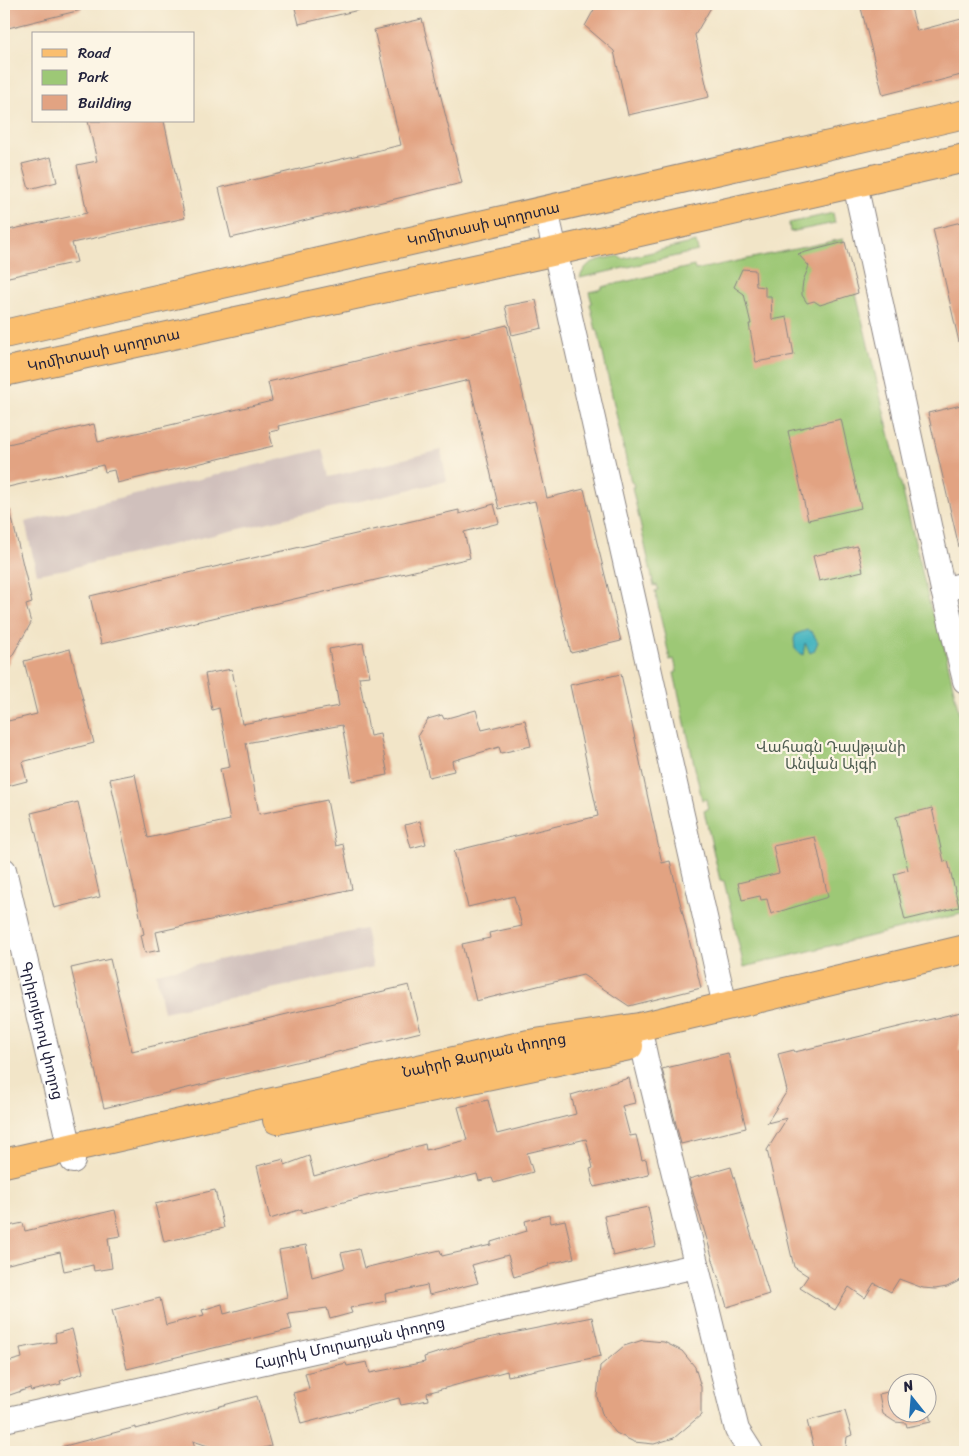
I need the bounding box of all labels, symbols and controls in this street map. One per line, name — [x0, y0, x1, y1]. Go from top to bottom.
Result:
legend — [32, 32, 195, 122]
text: Road — [78, 40, 111, 66]
text: Park — [78, 64, 109, 90]
text: Building — [78, 90, 132, 116]
street label: Կոմիտասի պողոտա — [405, 194, 562, 254]
street label: Կոմիտասի պողոտա — [25, 321, 182, 380]
park label: Վահագն Դավթյանի Անվան Այգի — [756, 734, 906, 777]
street label: Գրիբոյեդով փողոց — [13, 959, 71, 1102]
street label: Նաիրի Զարյան փողոց — [399, 1025, 568, 1085]
street label: Հայրիկ Մուրադյան փողոց — [252, 1309, 447, 1377]
text: N — [899, 1373, 917, 1400]
north arrow — [886, 1374, 936, 1424]

